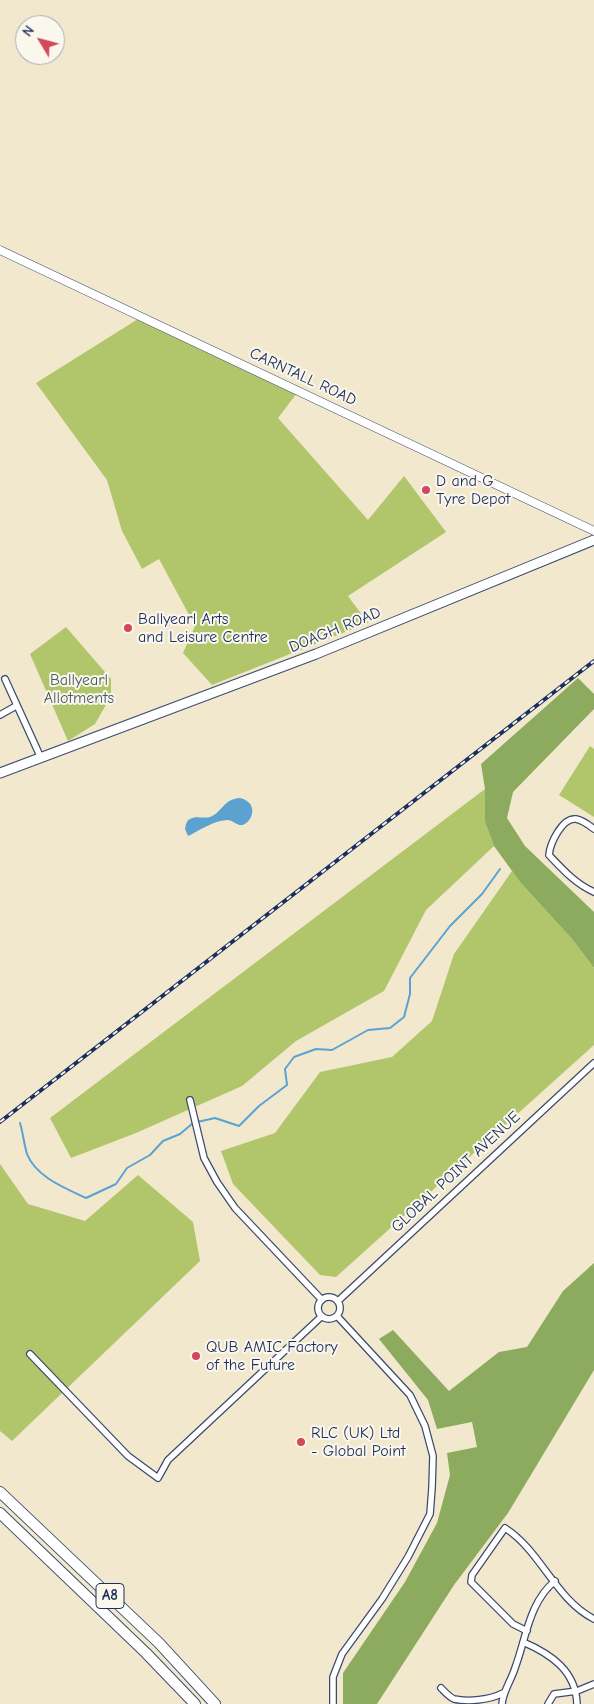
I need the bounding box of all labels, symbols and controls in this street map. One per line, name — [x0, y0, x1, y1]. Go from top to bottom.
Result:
north arrow — [15, 15, 65, 65]
text: N — [19, 23, 38, 40]
street label: CARNTALL ROAD — [246, 344, 360, 410]
place label: D and G Tyre Depot — [436, 471, 510, 509]
marker: D and G Tyre Depot — [420, 484, 432, 496]
street label: DOAGH ROAD — [286, 603, 384, 657]
place label: Ballyearl Arts and Leisure Centre — [138, 609, 268, 647]
marker: Ballyearl Arts and Leisure Centre — [122, 622, 134, 634]
park label: Ballyearl Allotments — [44, 670, 114, 708]
street label: GLOBAL POINT AVENUE — [388, 1107, 524, 1237]
place label: QUB AMIC Factory of the Future — [206, 1337, 338, 1375]
marker: QUB AMIC Factory of the Future — [190, 1350, 202, 1362]
place label: RLC (UK) Ltd - Global Point — [311, 1423, 406, 1461]
marker: RLC (UK) Ltd - Global Point — [295, 1436, 307, 1448]
road number: A8 — [96, 1584, 124, 1608]

